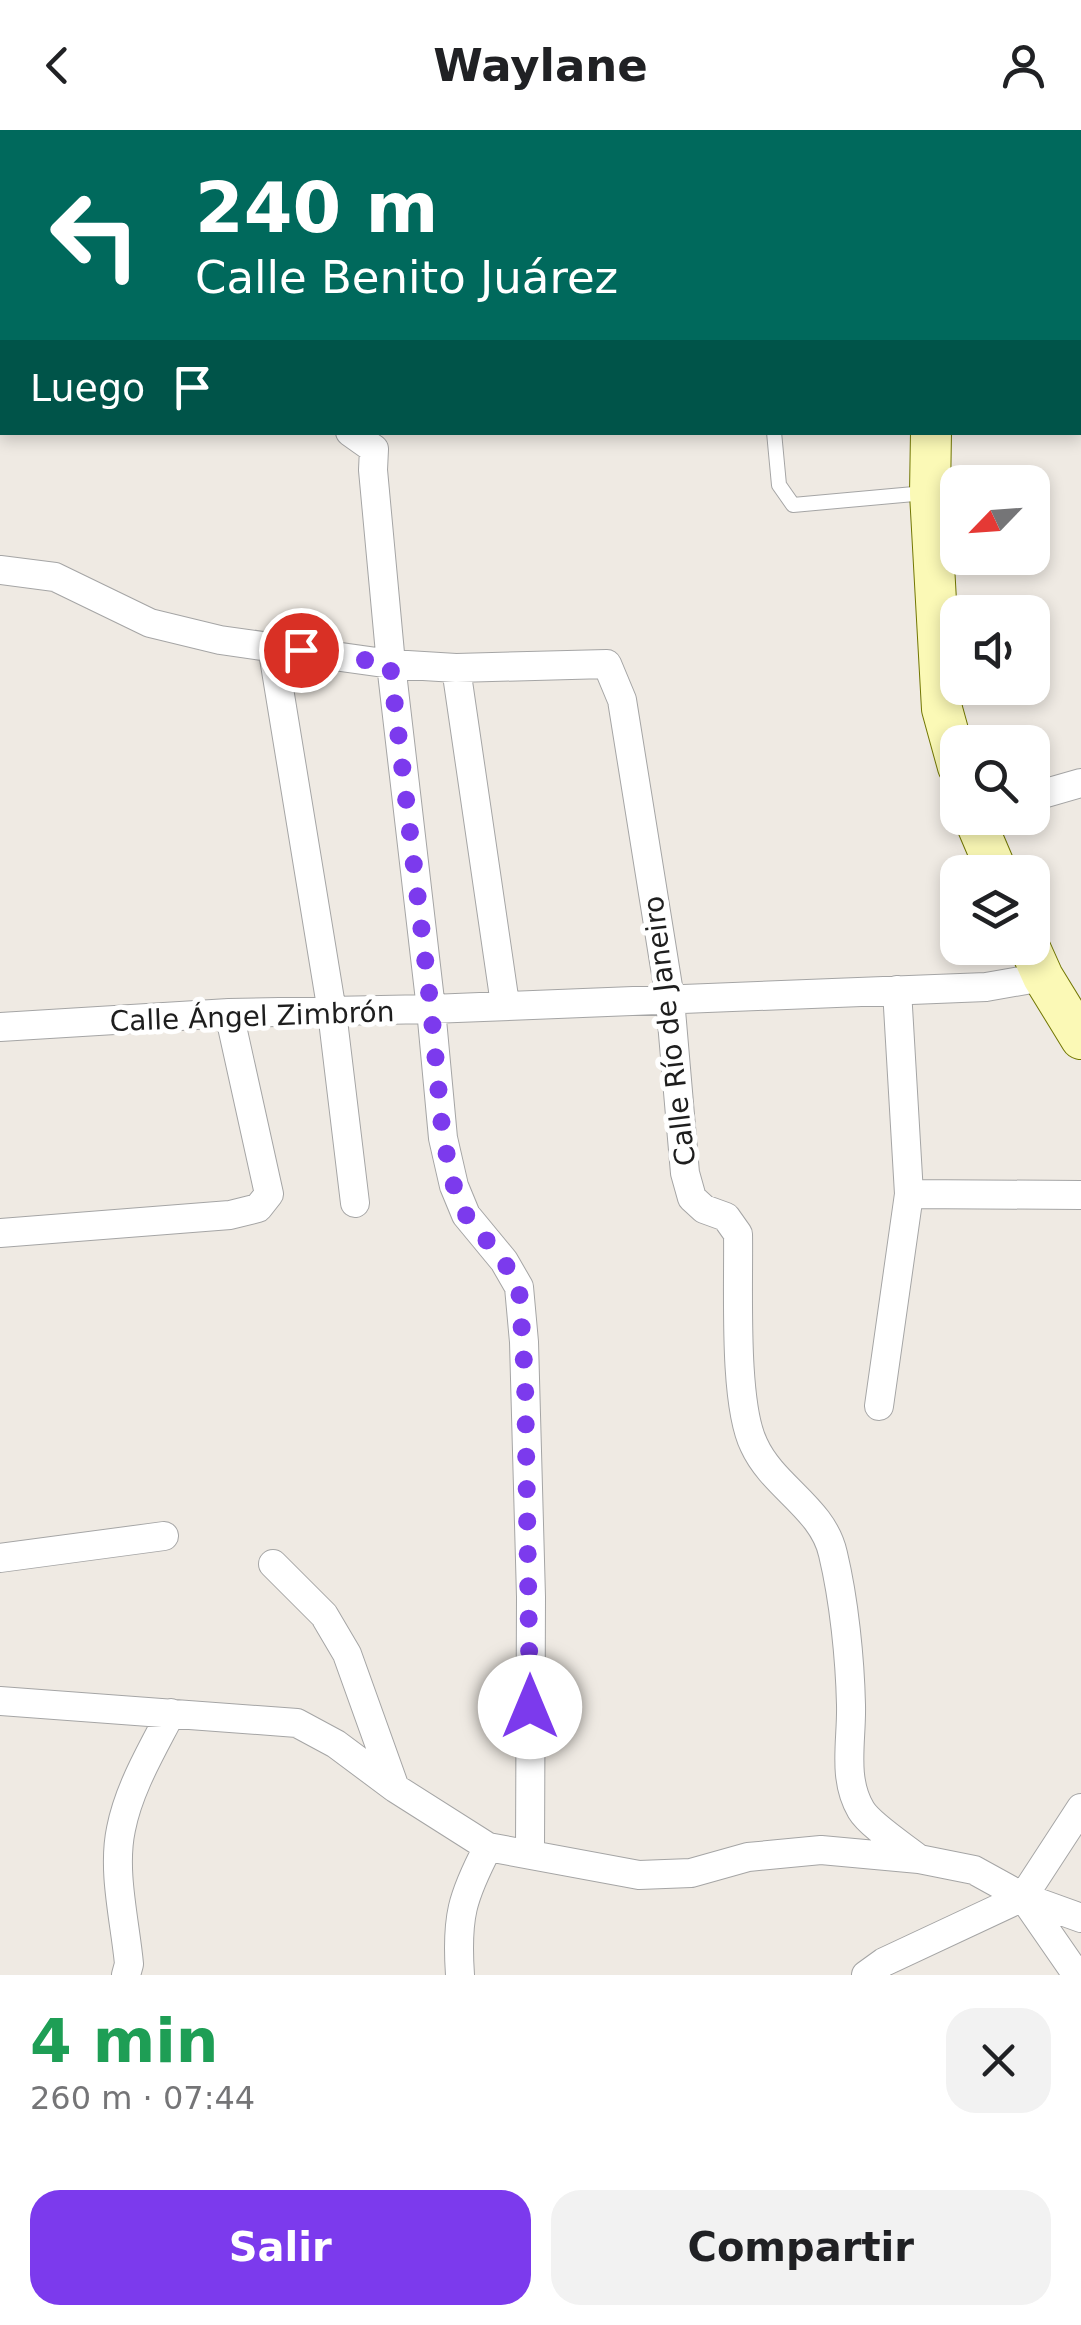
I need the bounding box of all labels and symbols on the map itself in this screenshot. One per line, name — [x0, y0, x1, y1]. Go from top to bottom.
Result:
north arrow — [940, 465, 1050, 575]
pin — [259, 608, 344, 693]
street label: Calle Río de Janeiro — [637, 894, 702, 1168]
street label: Calle Ángel Zimbrón — [109, 994, 395, 1038]
position arrow — [478, 1655, 582, 1759]

